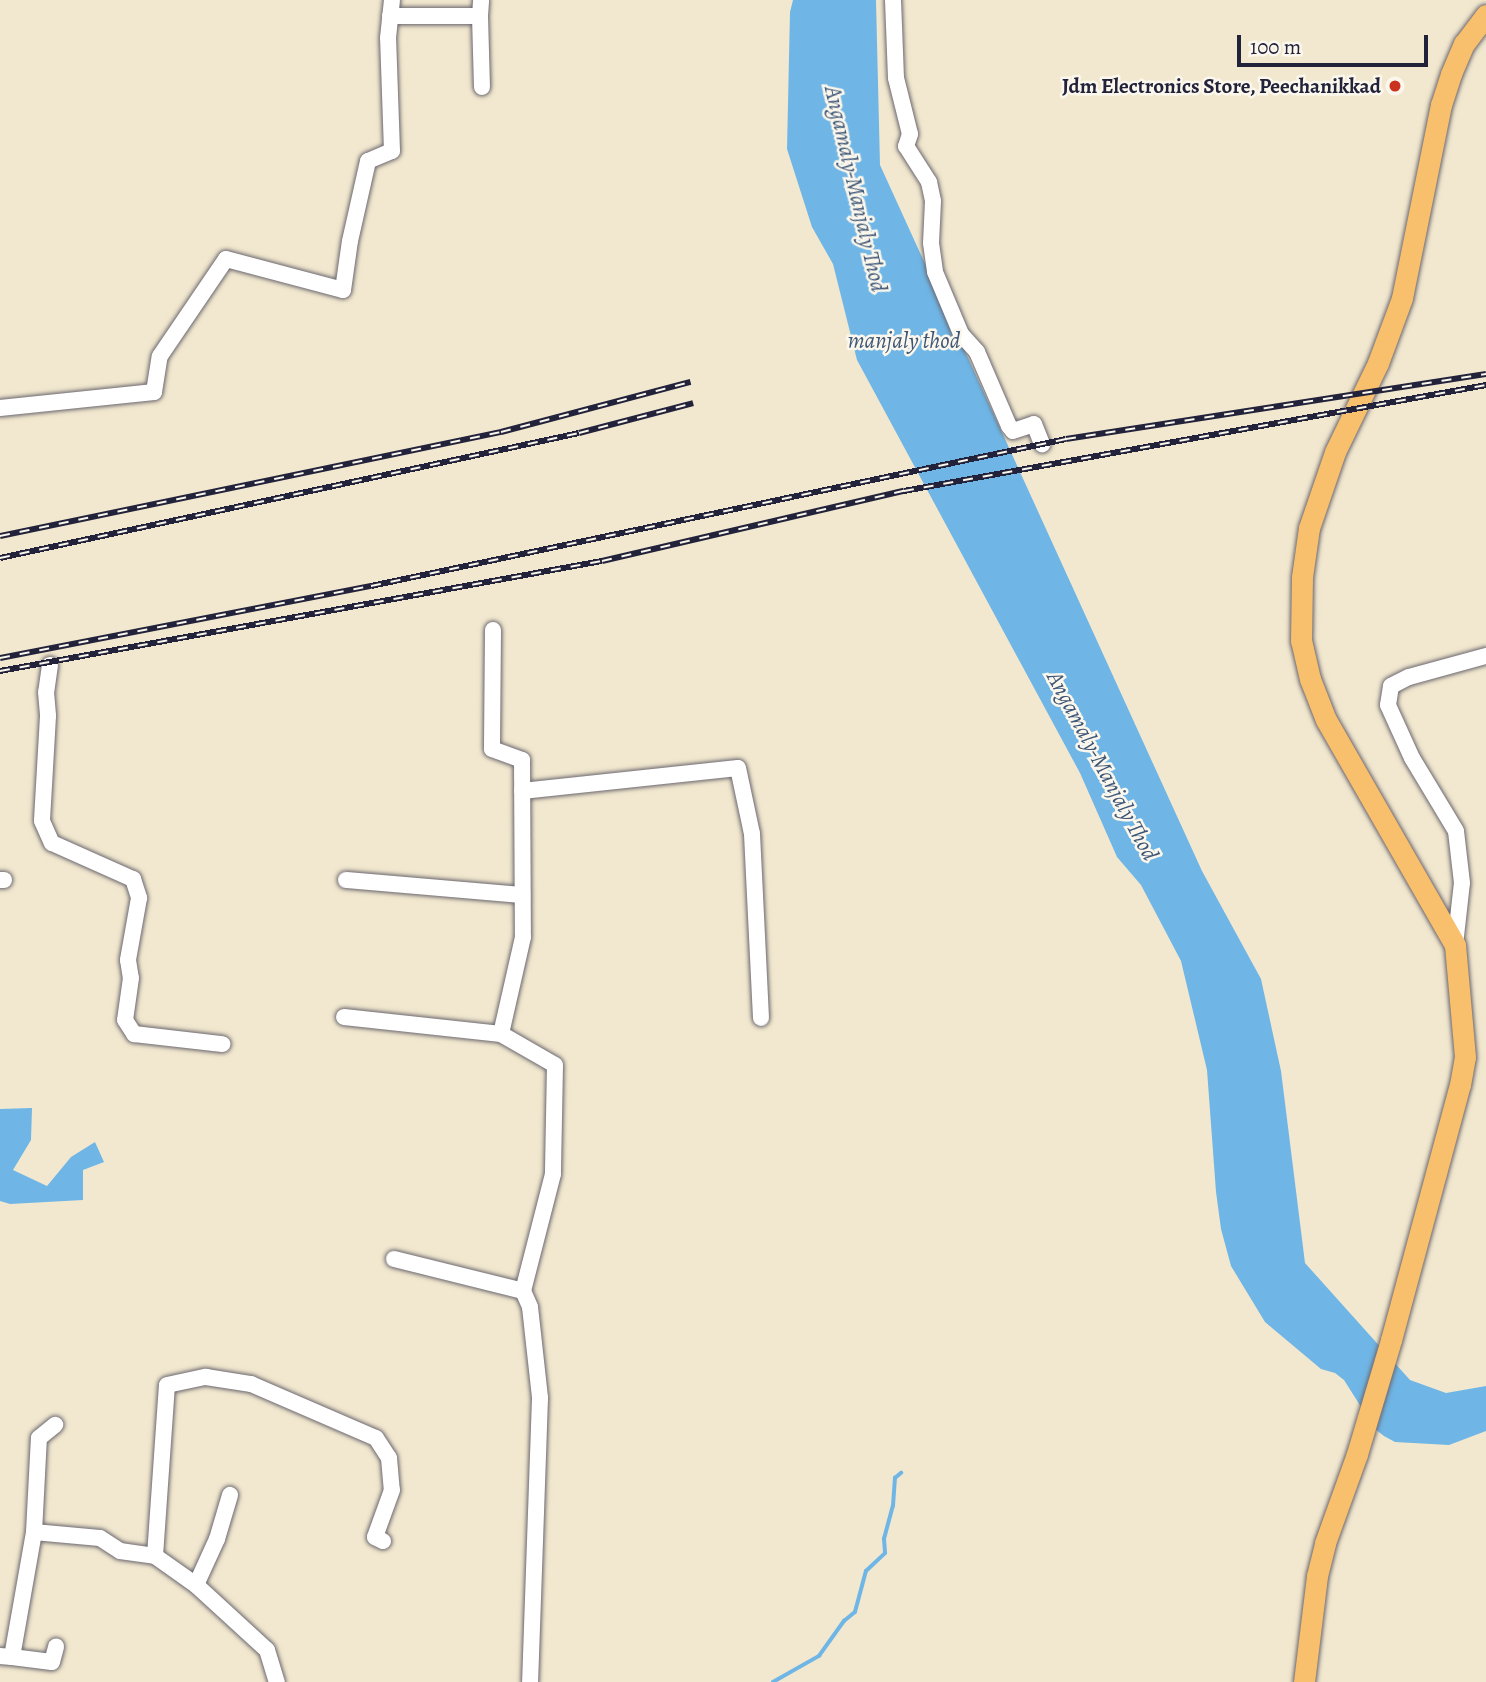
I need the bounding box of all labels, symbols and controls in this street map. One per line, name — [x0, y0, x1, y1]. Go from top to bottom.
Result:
scale bar — [1241, 21, 1432, 65]
text: 100 m — [1250, 33, 1301, 61]
place label: Jdm Electronics Store, Peechanikkad — [1062, 73, 1381, 99]
marker: Jdm Electronics Store, Peechanikkad — [1387, 78, 1403, 94]
water label: Angamaly-Manjaly Thod — [818, 83, 892, 295]
water label: manjaly thod — [848, 327, 960, 355]
water label: Angamaly-Manjaly Thod — [1040, 667, 1164, 865]

